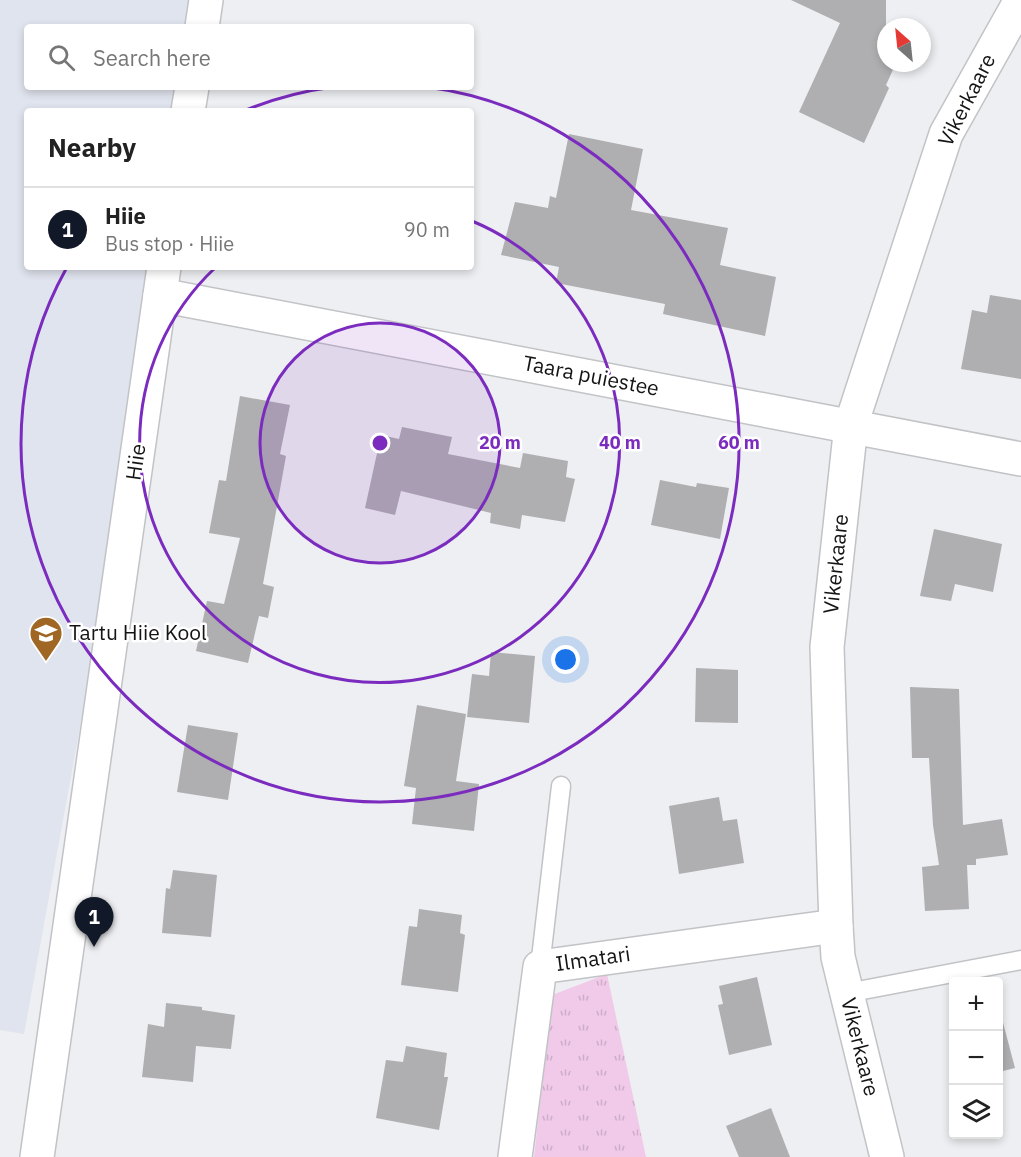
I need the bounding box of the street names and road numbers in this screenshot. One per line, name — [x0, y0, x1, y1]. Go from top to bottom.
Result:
street label: Vikerkaare — [931, 48, 1001, 151]
street label: Taara puiestee — [521, 348, 662, 402]
street label: Hiie — [119, 442, 151, 482]
street label: Vikerkaare — [816, 512, 854, 615]
street label: Ilmatari — [554, 939, 632, 977]
street label: Vikerkaare — [835, 995, 887, 1099]

